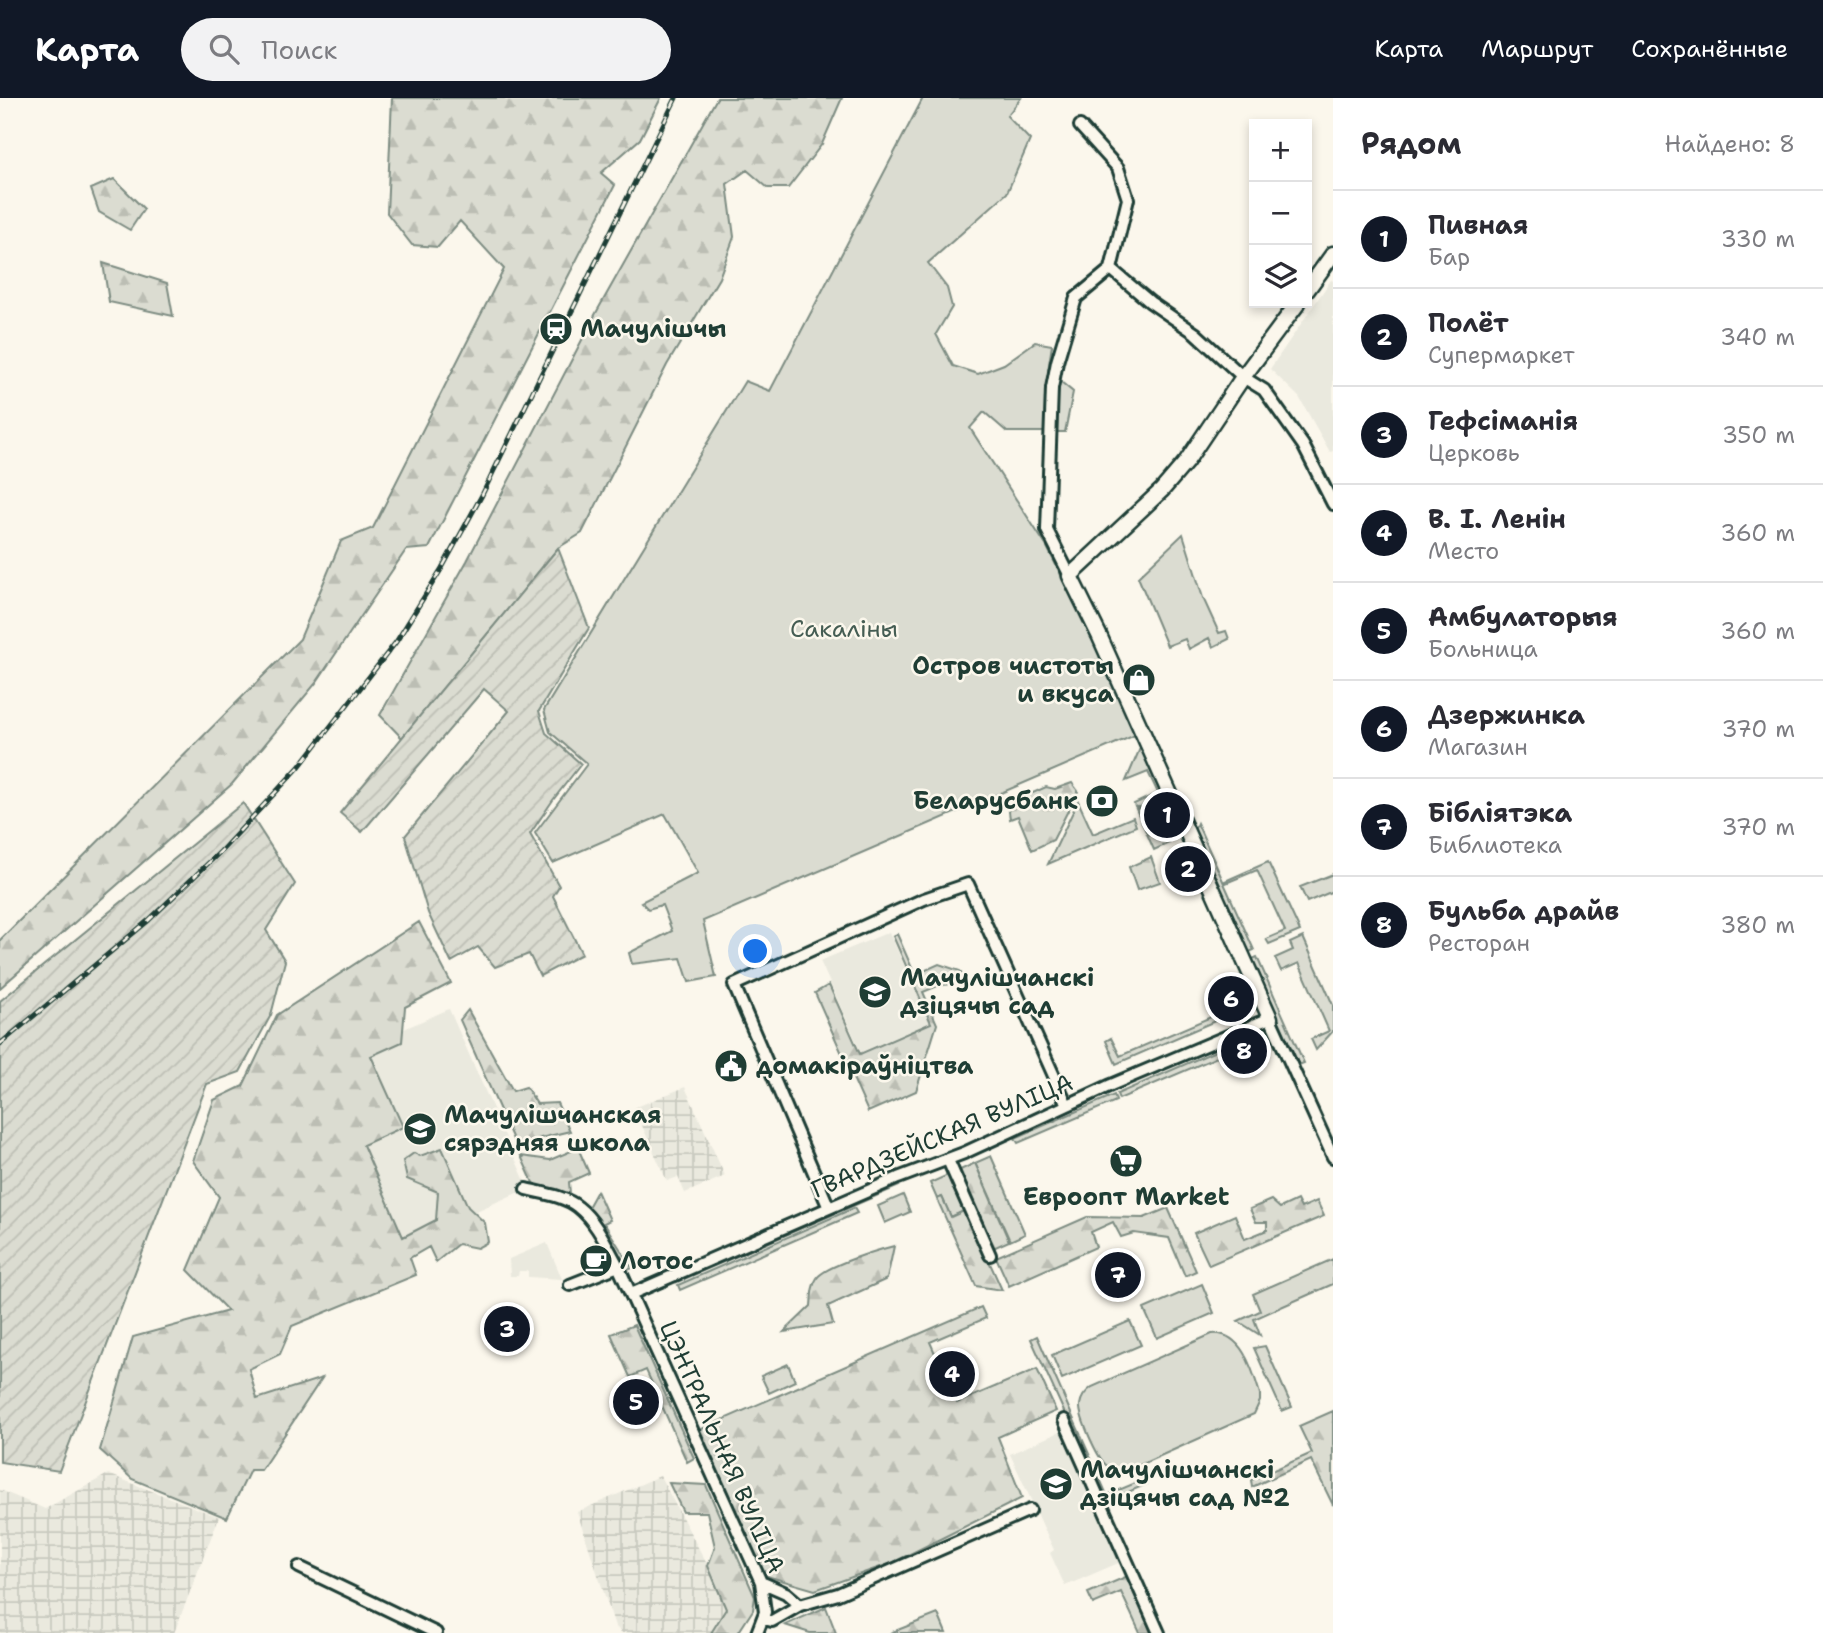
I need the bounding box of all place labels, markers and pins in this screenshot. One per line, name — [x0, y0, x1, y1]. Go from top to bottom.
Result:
station icon: Мачулішчы — [537, 310, 575, 348]
place label: Мачулішчы — [580, 313, 726, 345]
place label: Остров чистоты и вкуса — [912, 650, 1115, 710]
shop icon: Остров чистоты и вкуса — [1120, 661, 1158, 699]
bank icon: Беларусбанк — [1083, 782, 1121, 820]
place label: Беларусбанк — [913, 785, 1078, 817]
pin: 1 — [1144, 789, 1190, 841]
pin: 2 — [1165, 843, 1211, 895]
place label: Мачулішчанскі дзіцячы сад — [900, 962, 1094, 1022]
school or university icon: Мачулішчанскі дзіцячы сад — [856, 973, 894, 1011]
pin: 6 — [1208, 973, 1254, 1025]
pin: 8 — [1221, 1025, 1267, 1077]
public building icon: домакіраўніцтва — [712, 1047, 750, 1085]
place label: домакіраўніцтва — [756, 1050, 974, 1082]
place label: Мачулішчанская сярэдняя школа — [444, 1099, 661, 1159]
school or university icon: Мачулішчанская сярэдняя школа — [401, 1110, 439, 1148]
supermarket icon: Евроопт Market — [1107, 1142, 1145, 1180]
place label: Евроопт Market — [1023, 1181, 1230, 1213]
cafe icon: Лотос — [577, 1242, 615, 1280]
place label: Лотос — [620, 1245, 694, 1277]
pin: 7 — [1095, 1249, 1141, 1301]
pin: 3 — [484, 1303, 530, 1355]
pin: 4 — [929, 1348, 975, 1400]
pin: 5 — [613, 1376, 659, 1428]
place label: Мачулішчанскі дзіцячы сад №2 — [1080, 1454, 1290, 1514]
school or university icon: Мачулішчанскі дзіцячы сад №2 — [1037, 1465, 1075, 1503]

